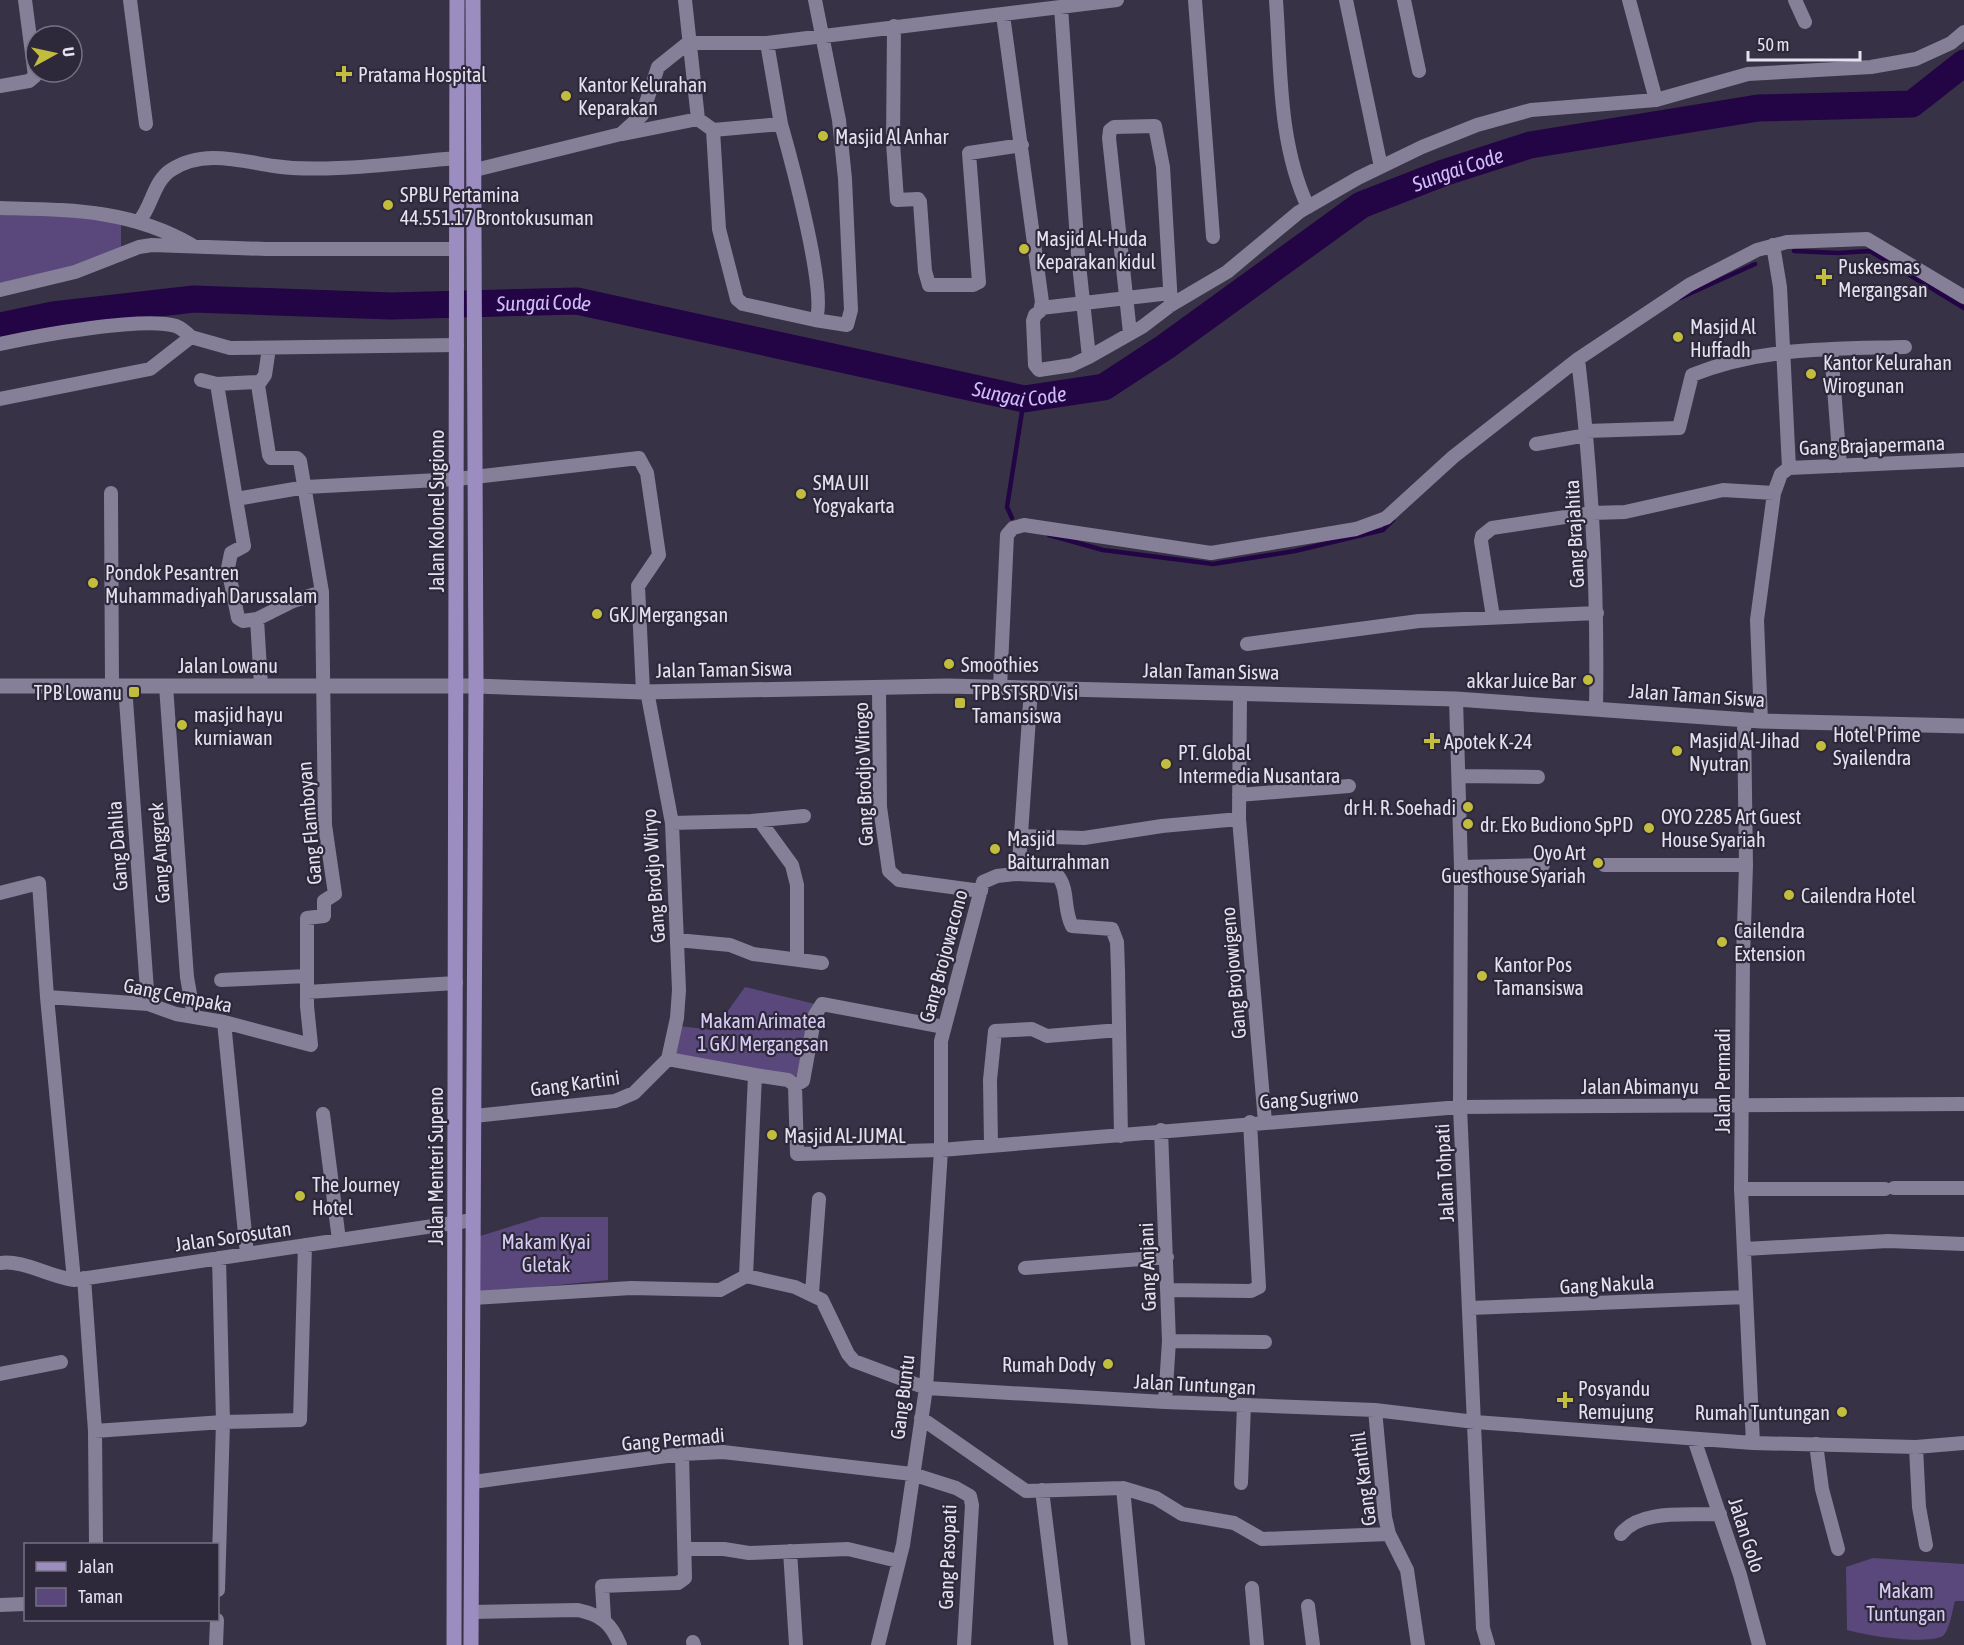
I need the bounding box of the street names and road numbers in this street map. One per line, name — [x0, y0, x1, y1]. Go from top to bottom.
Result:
street label: Jalan Kolonel Sugiono — [425, 430, 448, 592]
street label: Gang Brajapermana — [1799, 431, 1945, 459]
street label: Gang Brajahita — [1560, 479, 1588, 589]
street label: Jalan Lowanu — [178, 654, 278, 677]
street label: Jalan Taman Siswa — [655, 656, 793, 682]
street label: Jalan Taman Siswa — [1142, 658, 1280, 684]
street label: Jalan Taman Siswa — [1628, 679, 1766, 711]
street label: Gang Brodjo Wirogo — [849, 702, 877, 846]
street label: Gang Flamboyan — [292, 760, 326, 886]
street label: Gang Dahlia — [102, 800, 132, 892]
street label: Gang Anggrek — [144, 802, 174, 904]
street label: Gang Brodjo Wiryo — [637, 808, 669, 944]
street label: Gang Brojowacono — [914, 887, 972, 1025]
street label: Gang Brojowigeno — [1216, 906, 1250, 1040]
street label: Gang Cempaka — [122, 973, 234, 1017]
street label: Jalan Permadi — [1711, 1028, 1734, 1134]
street label: Gang Kartini — [529, 1065, 621, 1101]
street label: Jalan Abimanyu — [1581, 1075, 1699, 1098]
street label: Gang Sugriwo — [1259, 1083, 1359, 1113]
street label: Jalan Menteri Supeno — [424, 1087, 447, 1245]
street label: Jalan Tohpati — [1430, 1123, 1458, 1223]
street label: Jalan Sorosutan — [173, 1216, 293, 1256]
street label: Gang Anjani — [1134, 1222, 1160, 1312]
street label: Gang Nakula — [1559, 1270, 1655, 1298]
street label: Gang Buntu — [885, 1353, 919, 1441]
street label: Jalan Tuntungan — [1133, 1369, 1257, 1399]
street label: Gang Permadi — [621, 1423, 725, 1455]
street label: Gang Kanthil — [1346, 1430, 1380, 1527]
street label: Jalan Golo — [1724, 1495, 1770, 1575]
street label: Gang Pasopati — [934, 1504, 960, 1610]

